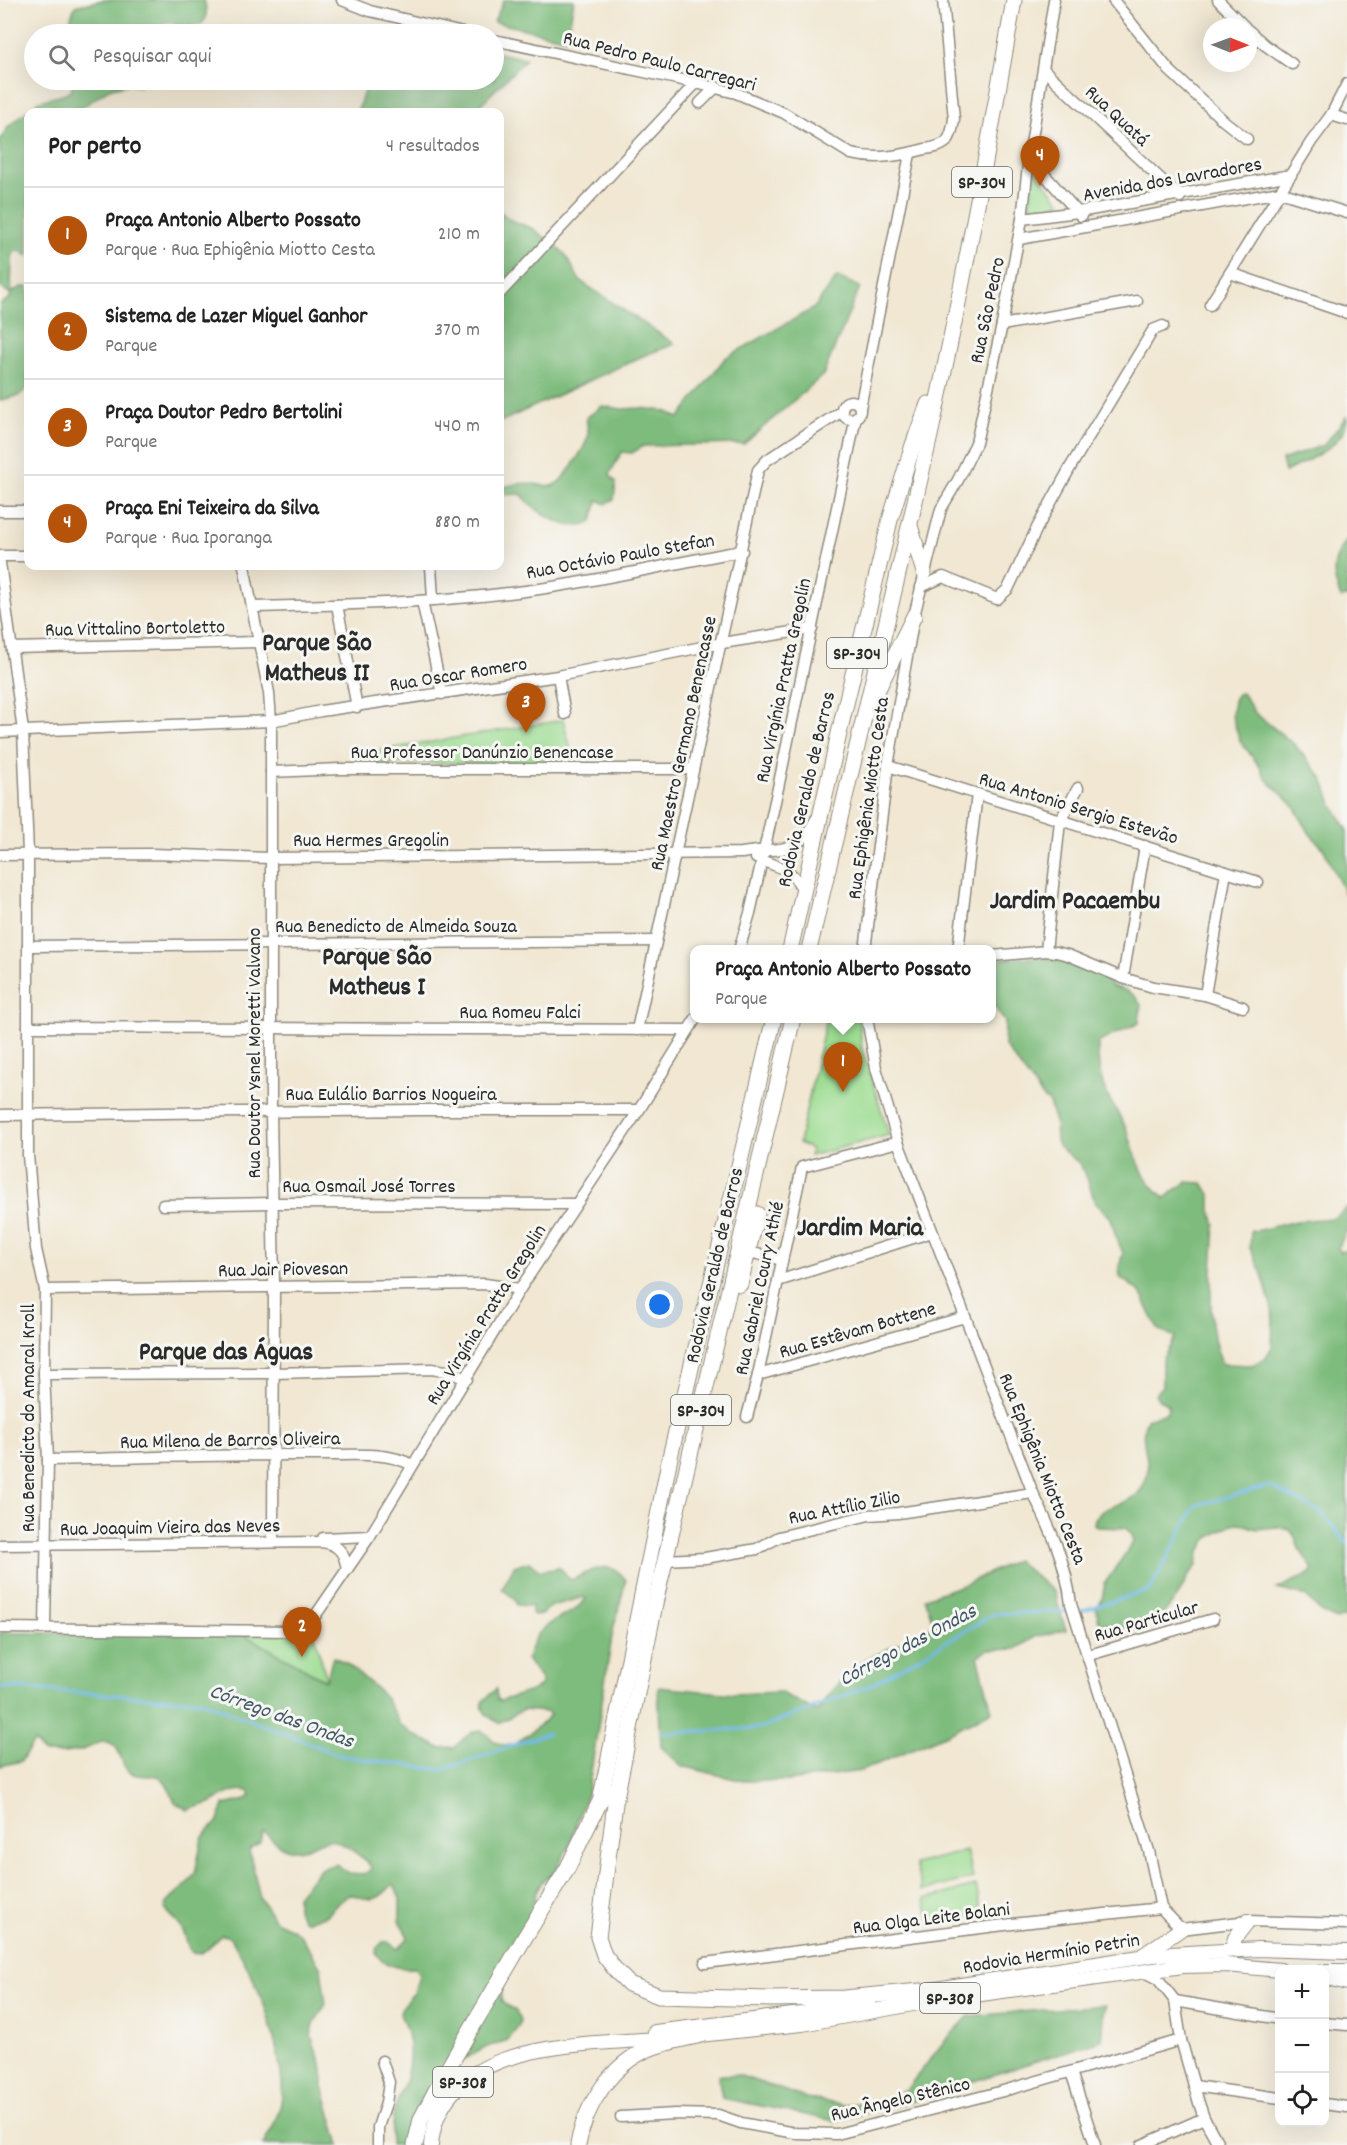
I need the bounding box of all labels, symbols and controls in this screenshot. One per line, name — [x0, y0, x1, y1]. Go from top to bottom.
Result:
north arrow — [1203, 18, 1257, 72]
search box — [24, 24, 504, 90]
street label: Rua Pedro Paulo Carregari — [560, 25, 759, 101]
icon: search — [45, 41, 78, 74]
text: Pesquisar aqui — [93, 42, 212, 73]
street label: Rua Quatá — [1077, 80, 1155, 155]
text: Por perto — [48, 129, 141, 166]
text: 4 resultados — [386, 133, 480, 161]
pin: 4 — [1020, 136, 1060, 186]
street label: Avenida dos Lavradores — [1081, 151, 1264, 210]
road number: SP-304 — [952, 167, 1012, 197]
text: Praça Antonio Alberto Possato — [105, 206, 361, 237]
text: 1 — [65, 221, 70, 249]
text: 210 m — [438, 221, 480, 249]
text: Parque · Rua Ephigênia Miotto Cesta — [105, 237, 375, 265]
street label: Rua São Pedro — [964, 255, 1014, 366]
text: Sistema de Lazer Miguel Ganhor — [105, 302, 367, 333]
text: 2 — [63, 317, 72, 345]
text: 370 m — [434, 317, 480, 345]
text: Parque — [105, 333, 157, 361]
text: Praça Doutor Pedro Bertolini — [105, 398, 342, 429]
text: 3 — [63, 413, 72, 441]
text: 440 m — [434, 413, 480, 441]
text: Parque — [105, 429, 157, 457]
text: Praça Eni Teixeira da Silva — [105, 494, 319, 525]
text: 4 — [63, 509, 72, 537]
text: 880 m — [435, 509, 480, 537]
text: Parque · Rua Iporanga — [105, 525, 272, 553]
street label: Rua Octávio Paulo Stefan — [524, 528, 717, 588]
street label: Rua Virgínia Pratta Gregolin — [750, 576, 820, 786]
street label: Rua Vittalino Bortoletto — [45, 614, 225, 646]
street label: Rua Maestro Germano Benencasse — [644, 614, 726, 874]
district label: Parque São Matheus II — [262, 626, 372, 693]
road number: SP-304 — [827, 638, 887, 668]
street label: Rua Oscar Romero — [388, 651, 529, 701]
pin: 3 — [506, 684, 546, 733]
street label: Rodovia Geraldo de Barros — [772, 689, 844, 890]
street label: Rua Ephigênia Miotto Cesta — [842, 695, 898, 901]
street label: Rua Professor Danúnzio Benencase — [350, 740, 614, 768]
street label: Rua Antonio Sergio Estevão — [975, 766, 1181, 854]
street label: Rua Hermes Gregolin — [293, 828, 449, 856]
district label: Jardim Pacaembu — [990, 884, 1160, 921]
street label: Rua Benedicto de Almeida Souza — [275, 914, 518, 942]
street label: Rua Doutor Ysnel Moretti Valvano — [242, 927, 270, 1179]
district label: Parque São Matheus I — [322, 940, 432, 1007]
popup — [690, 945, 996, 1023]
text: Praça Antonio Alberto Possato — [715, 955, 971, 986]
text: Parque — [715, 986, 767, 1014]
street label: Rua Romeu Falci — [459, 1000, 581, 1028]
pin: 1 — [824, 1042, 862, 1092]
street label: Rua Eulálio Barrios Nogueira — [285, 1082, 497, 1110]
street label: Rodovia Geraldo de Barros — [680, 1165, 752, 1366]
street label: Rua Osmail José Torres — [282, 1174, 456, 1202]
street label: Rua Gabriel Coury Athié — [729, 1199, 793, 1378]
district label: Jardim Maria — [797, 1211, 924, 1248]
street label: Rua Virgínia Pratta Gregolin — [420, 1220, 555, 1411]
street label: Rua Jair Piovesan — [218, 1256, 349, 1286]
your location — [645, 1290, 674, 1319]
street label: Rua Estêvam Bottene — [776, 1296, 940, 1368]
street label: Rua Benedicto do Amaral Kroll — [16, 1303, 44, 1532]
district label: Parque das Águas — [139, 1335, 313, 1372]
street label: Rua Ephigênia Miotto Cesta — [990, 1369, 1093, 1570]
road number: SP-304 — [671, 1395, 731, 1425]
street label: Rua Milena de Barros Oliveira — [120, 1426, 341, 1458]
street label: Rua Attílio Zilio — [786, 1484, 903, 1534]
street label: Rua Joaquim Vieira das Neves — [60, 1513, 281, 1545]
street label: Rua Particular — [1091, 1594, 1203, 1651]
water label: Córrego das Ondas — [834, 1597, 983, 1695]
pin: 2 — [282, 1608, 322, 1657]
water label: Córrego das Ondas — [205, 1678, 358, 1758]
street label: Rua Olga Leite Bolani — [851, 1896, 1012, 1944]
street label: Rodovia Hermínio Petrin — [961, 1927, 1142, 1983]
map controls — [1275, 1965, 1329, 2127]
button: + — [1275, 1965, 1329, 2019]
road number: SP-308 — [920, 1983, 980, 2013]
button: − — [1275, 2019, 1329, 2073]
road number: SP-308 — [433, 2067, 493, 2097]
street label: Rua Ângelo Stênico — [828, 2071, 973, 2131]
button: locate — [1275, 2073, 1329, 2127]

